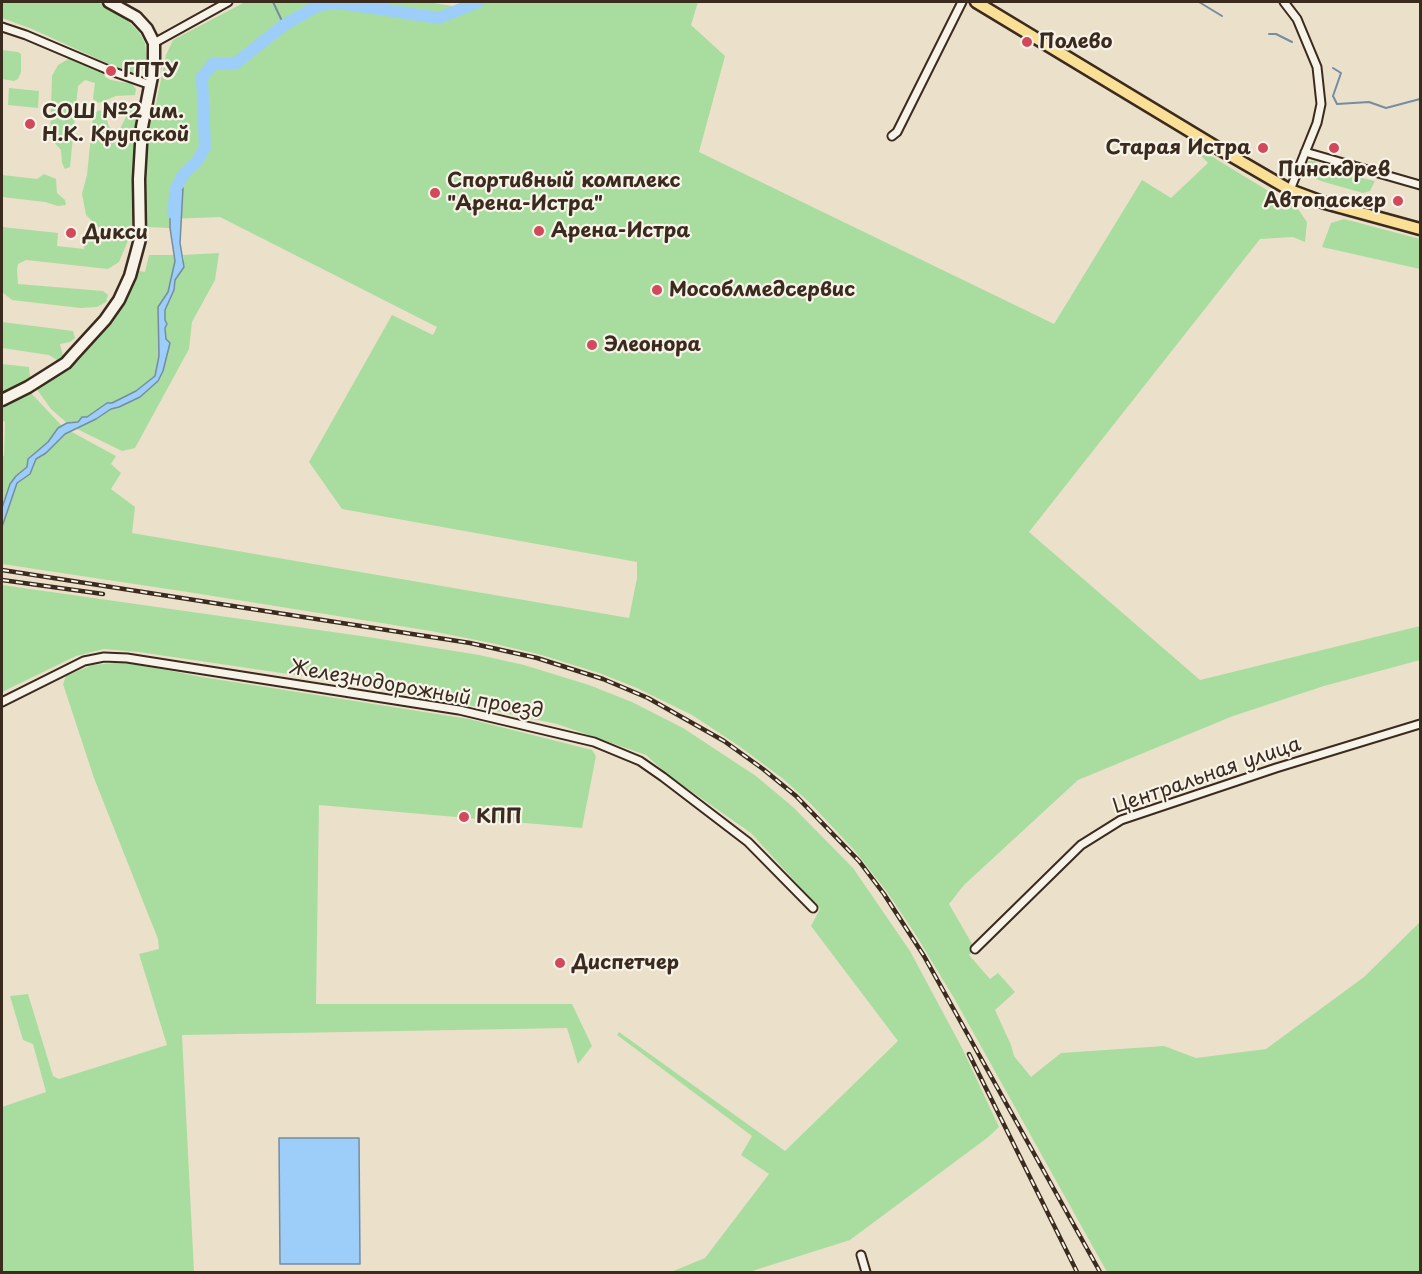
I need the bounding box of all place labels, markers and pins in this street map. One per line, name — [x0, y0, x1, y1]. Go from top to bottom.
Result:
place label: Полево — [1039, 30, 1112, 54]
marker: Полево — [1020, 35, 1034, 49]
place label: ГПТУ — [123, 59, 178, 83]
marker: ГПТУ — [104, 64, 118, 78]
place label: СОШ №2 им. Н.К. Крупской — [42, 100, 189, 147]
marker: СОШ №2 им. Н.К. Крупской — [23, 117, 37, 131]
place label: Старая Истра — [1105, 136, 1251, 160]
marker: Старая Истра — [1256, 141, 1270, 155]
marker: Пинскдрев — [1327, 141, 1341, 155]
place label: Пинскдрев — [1278, 158, 1390, 182]
place label: Спортивный комплекс "Арена-Истра" — [447, 169, 680, 216]
marker: Спортивный комплекс "Арена-Истра" — [428, 186, 442, 200]
place label: Автопаскер — [1264, 189, 1386, 213]
marker: Автопаскер — [1391, 194, 1405, 208]
place label: Арена-Истра — [551, 219, 690, 243]
place label: Дикси — [83, 221, 148, 245]
marker: Арена-Истра — [532, 224, 546, 238]
marker: Дикси — [64, 226, 78, 240]
place label: Мособлмедсервис — [669, 278, 855, 302]
marker: Мособлмедсервис — [650, 283, 664, 297]
place label: Элеонора — [604, 333, 701, 357]
marker: Элеонора — [585, 338, 599, 352]
place label: КПП — [476, 805, 522, 829]
marker: КПП — [457, 810, 471, 824]
place label: Диспетчер — [572, 951, 679, 975]
marker: Диспетчер — [553, 956, 567, 970]

